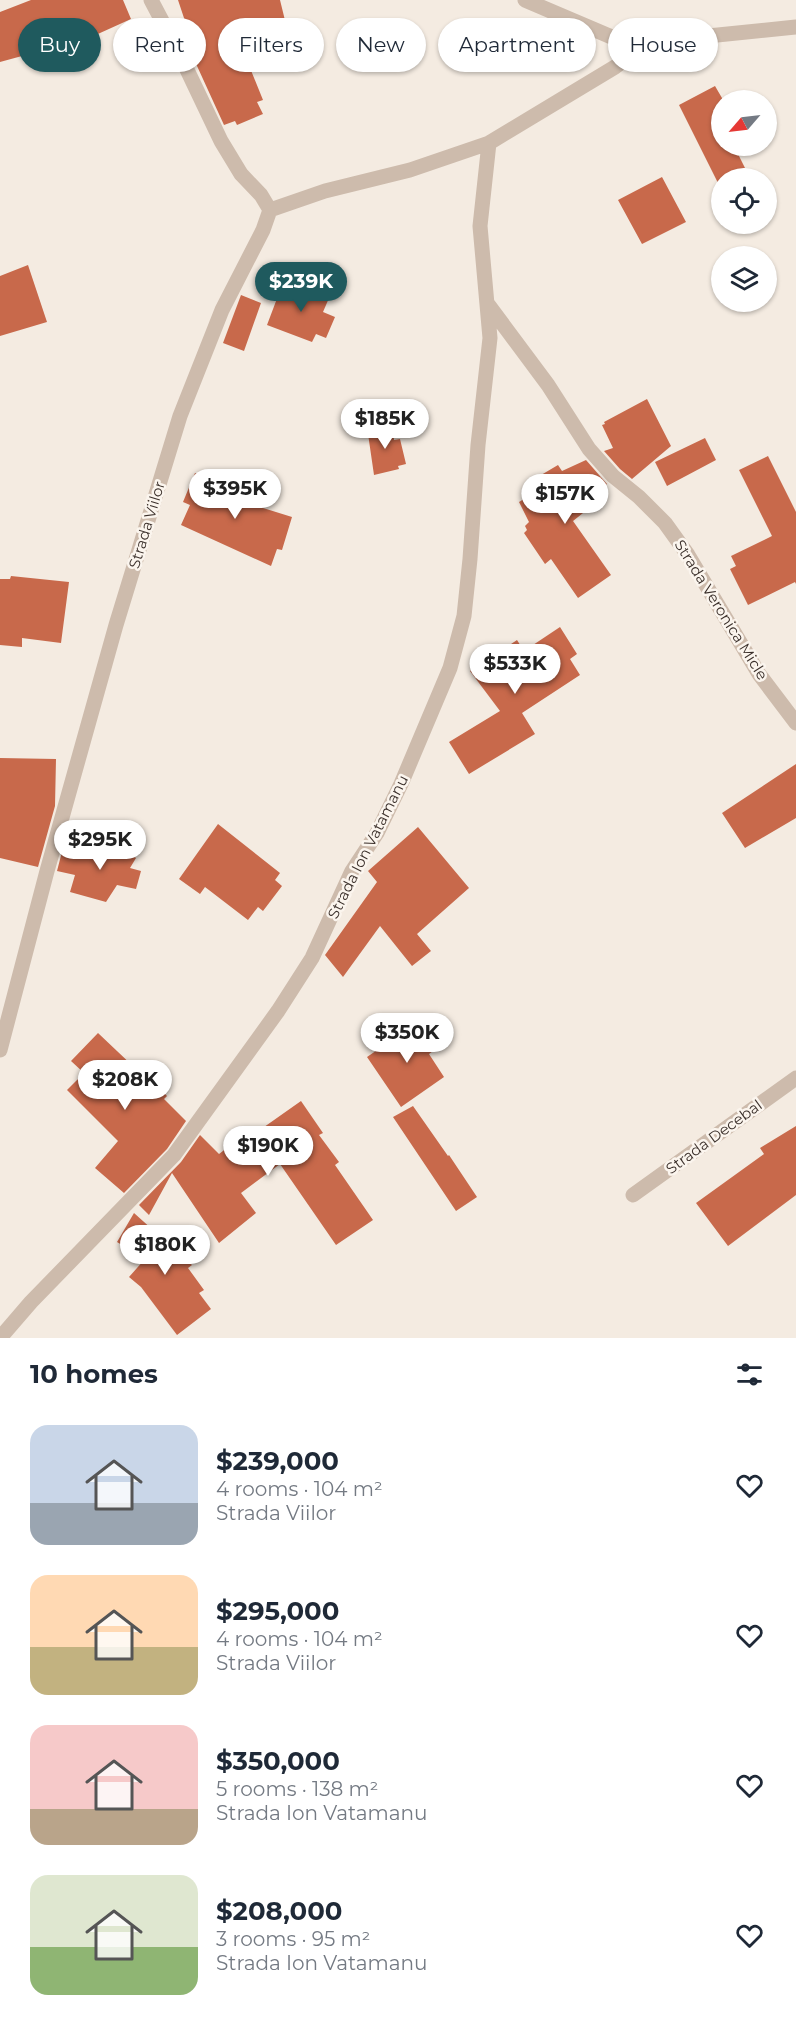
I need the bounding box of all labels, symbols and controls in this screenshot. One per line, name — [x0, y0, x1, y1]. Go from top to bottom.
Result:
chip: Buy — [18, 18, 101, 72]
chip: Rent — [113, 18, 206, 72]
chip: Filters — [218, 18, 324, 72]
chip: New — [336, 18, 426, 72]
chip: Apartment — [438, 18, 596, 72]
chip: House — [608, 18, 718, 72]
north arrow — [711, 90, 777, 156]
map controls — [711, 90, 777, 312]
button: locate — [711, 168, 777, 234]
button: layers — [711, 246, 777, 312]
pin: $239K — [259, 262, 343, 313]
text: $239K — [269, 269, 333, 293]
pin: $185K — [343, 399, 427, 450]
text: $185K — [355, 406, 415, 430]
pin: $395K — [193, 469, 277, 520]
pin: $157K — [523, 474, 607, 525]
text: $395K — [203, 476, 267, 500]
street label: Strada Viilor — [124, 479, 169, 571]
text: $157K — [535, 481, 595, 505]
street label: Strada Veronica Micle — [671, 536, 772, 683]
pin: $533K — [473, 644, 557, 695]
text: $533K — [484, 651, 546, 675]
street label: Strada Ion Vatamanu — [323, 772, 412, 922]
pin: $295K — [58, 820, 142, 871]
text: $295K — [68, 827, 132, 851]
pin: $350K — [365, 1013, 449, 1064]
text: $350K — [375, 1020, 439, 1044]
pin: $208K — [83, 1060, 167, 1111]
text: $208K — [92, 1067, 158, 1091]
street label: Strada Decebal — [662, 1095, 766, 1178]
pin: $190K — [226, 1126, 310, 1177]
text: $190K — [237, 1133, 299, 1157]
pin: $180K — [123, 1225, 207, 1276]
text: $180K — [134, 1232, 196, 1256]
text: 10 homes — [30, 1358, 158, 1390]
icon: filters — [733, 1358, 766, 1391]
text: $239,000 — [216, 1445, 339, 1477]
icon: home — [78, 1449, 150, 1521]
icon: heart — [733, 1469, 766, 1502]
text: 4 rooms · 104 m² — [216, 1477, 383, 1501]
text: Strada Viilor — [216, 1501, 336, 1525]
text: $295,000 — [216, 1595, 339, 1627]
icon: home — [78, 1599, 150, 1671]
icon: heart — [733, 1619, 766, 1652]
text: 4 rooms · 104 m² — [216, 1627, 383, 1651]
text: Strada Viilor — [216, 1651, 336, 1675]
text: $350,000 — [216, 1745, 340, 1777]
icon: home — [78, 1749, 150, 1821]
icon: heart — [733, 1769, 766, 1802]
text: 5 rooms · 138 m² — [216, 1777, 378, 1801]
text: Strada Ion Vatamanu — [216, 1801, 428, 1825]
text: $208,000 — [216, 1895, 342, 1927]
icon: home — [78, 1899, 150, 1971]
icon: heart — [733, 1919, 766, 1952]
text: 3 rooms · 95 m² — [216, 1927, 370, 1951]
text: Strada Ion Vatamanu — [216, 1951, 428, 1975]

